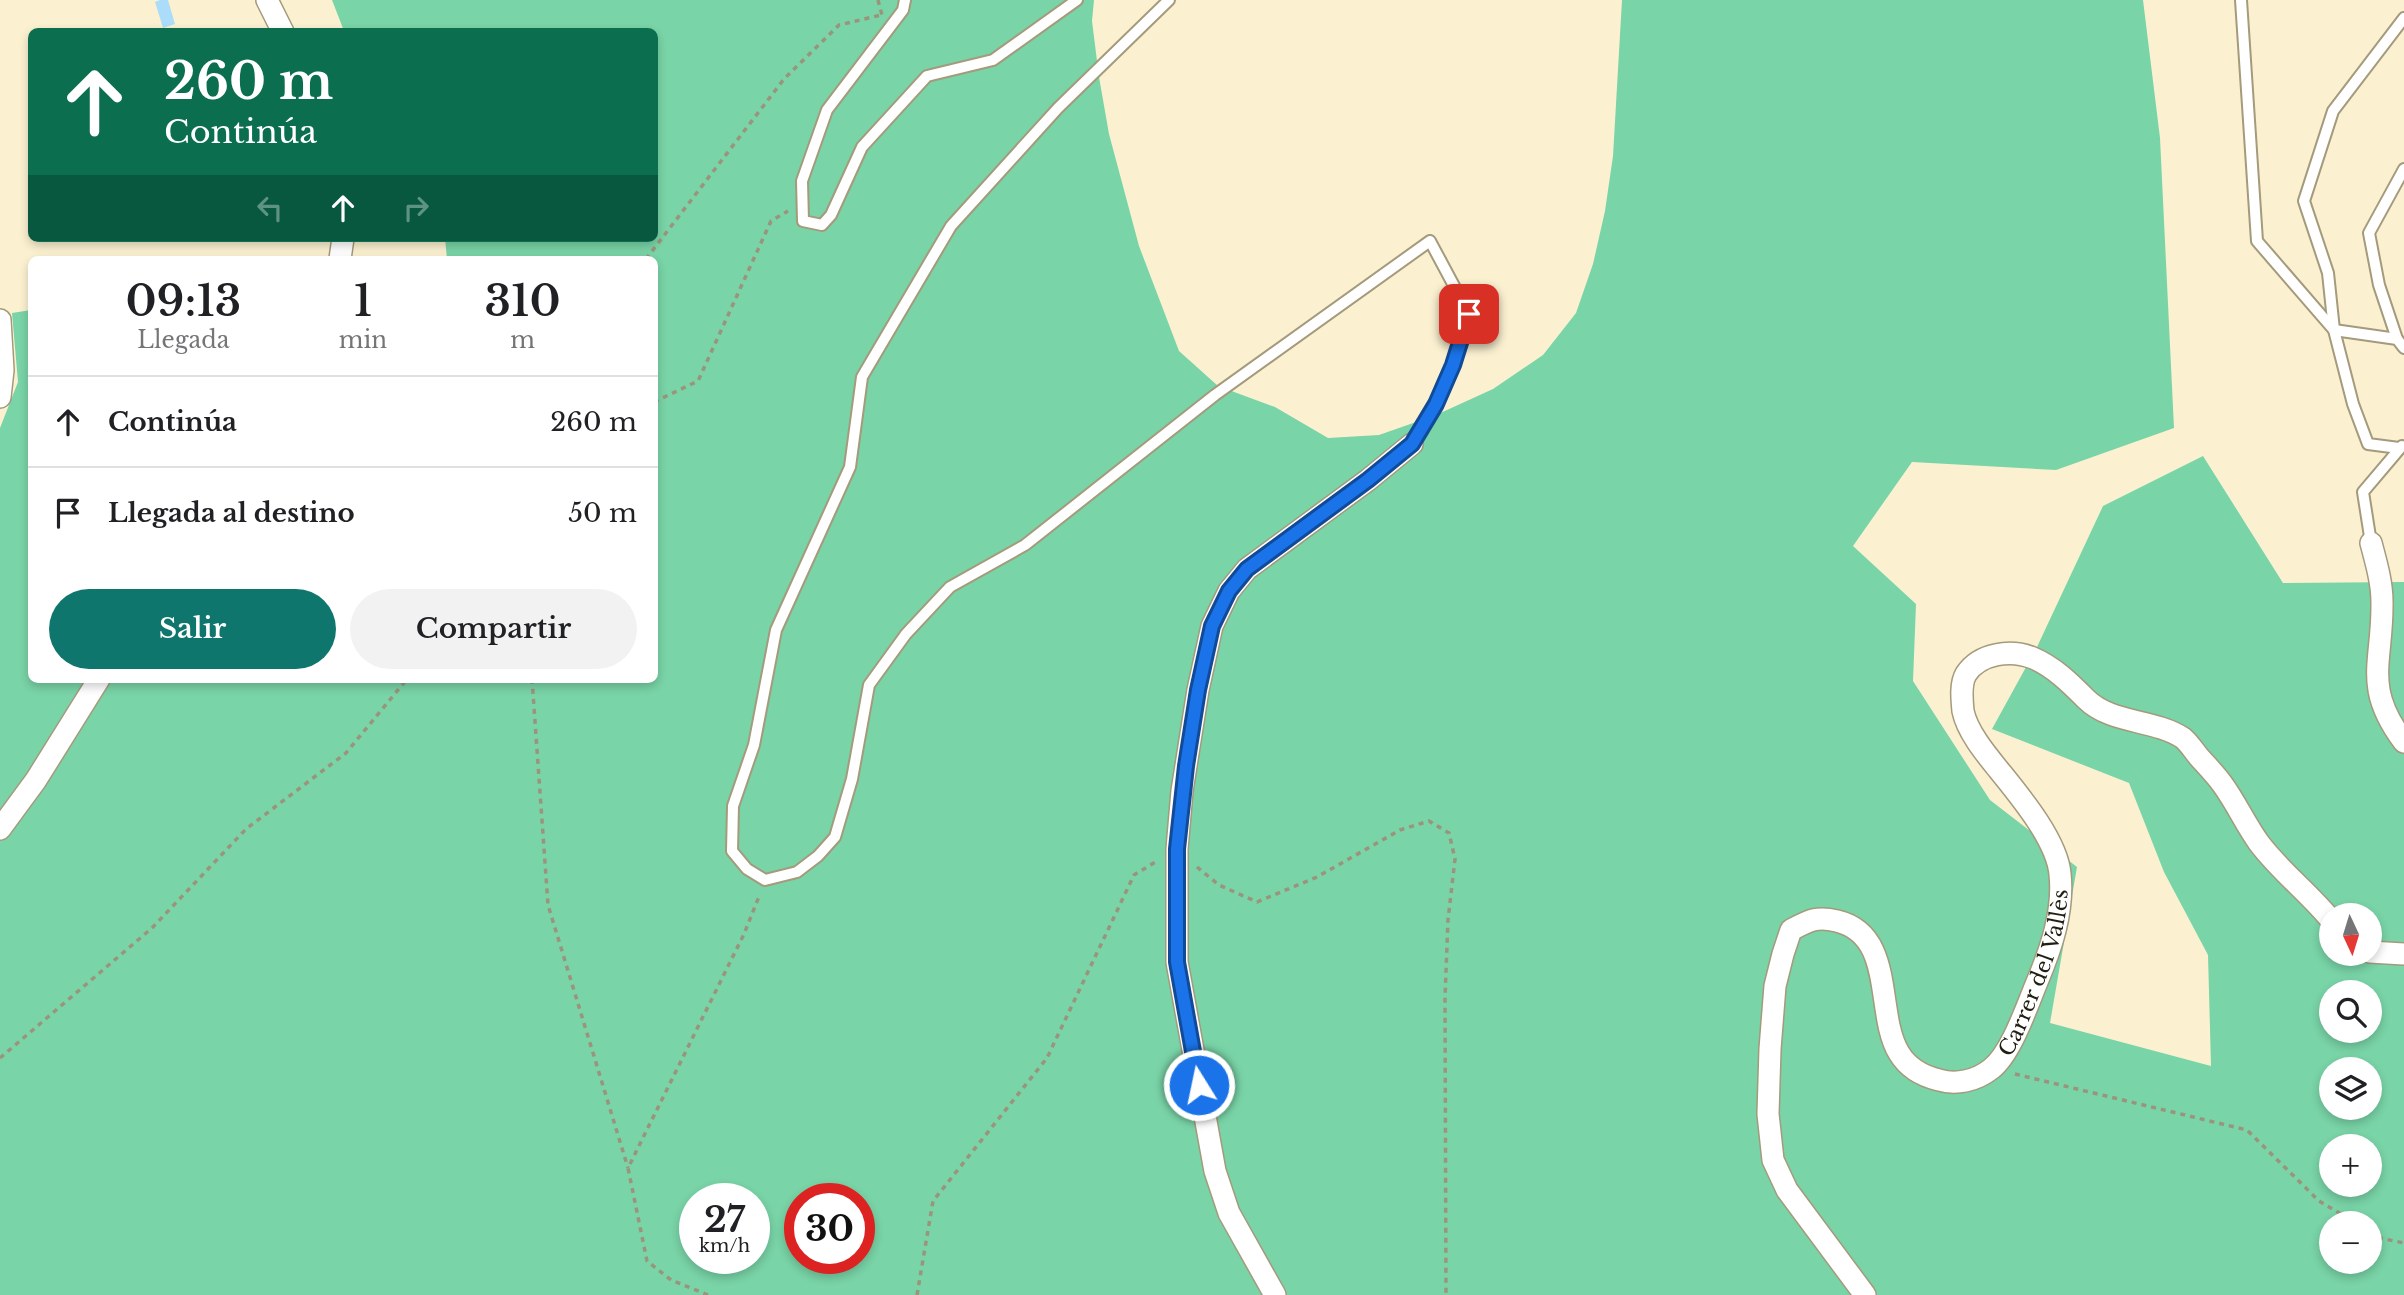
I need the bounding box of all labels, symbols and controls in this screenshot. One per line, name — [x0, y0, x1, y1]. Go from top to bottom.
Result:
text: 260 m — [164, 51, 333, 112]
icon: ahead — [49, 56, 140, 147]
text: Continúa — [164, 112, 317, 152]
icon: left — [251, 189, 289, 227]
icon: ahead — [324, 189, 362, 227]
icon: right — [397, 189, 435, 227]
text: 09:13 — [125, 275, 241, 327]
text: 1 — [354, 275, 372, 327]
text: 310 — [484, 275, 561, 327]
pin — [1439, 284, 1499, 344]
icon: arrive — [1450, 295, 1488, 333]
text: Llegada — [137, 326, 229, 354]
text: min — [339, 326, 387, 354]
text: m — [510, 326, 535, 354]
icon: ahead — [49, 403, 87, 441]
text: Continúa — [108, 406, 237, 438]
text: 260 m — [550, 406, 637, 438]
icon: arrive — [49, 494, 87, 532]
text: Llegada al destino — [108, 497, 355, 529]
text: 50 m — [568, 497, 637, 529]
button: Salir — [49, 589, 336, 669]
button: Compartir — [350, 589, 637, 669]
street label: Carrer del Vallès — [1993, 889, 2074, 1061]
north arrow — [2319, 903, 2382, 966]
map controls — [2319, 903, 2382, 1274]
button: search — [2319, 980, 2382, 1043]
position arrow — [1162, 1048, 1236, 1122]
button: layers — [2319, 1057, 2382, 1120]
button: + — [2319, 1134, 2382, 1197]
speed limit sign: 30 — [784, 1183, 875, 1274]
text: 27 — [704, 1198, 745, 1241]
button: − — [2319, 1211, 2382, 1274]
text: km/h — [699, 1235, 750, 1257]

